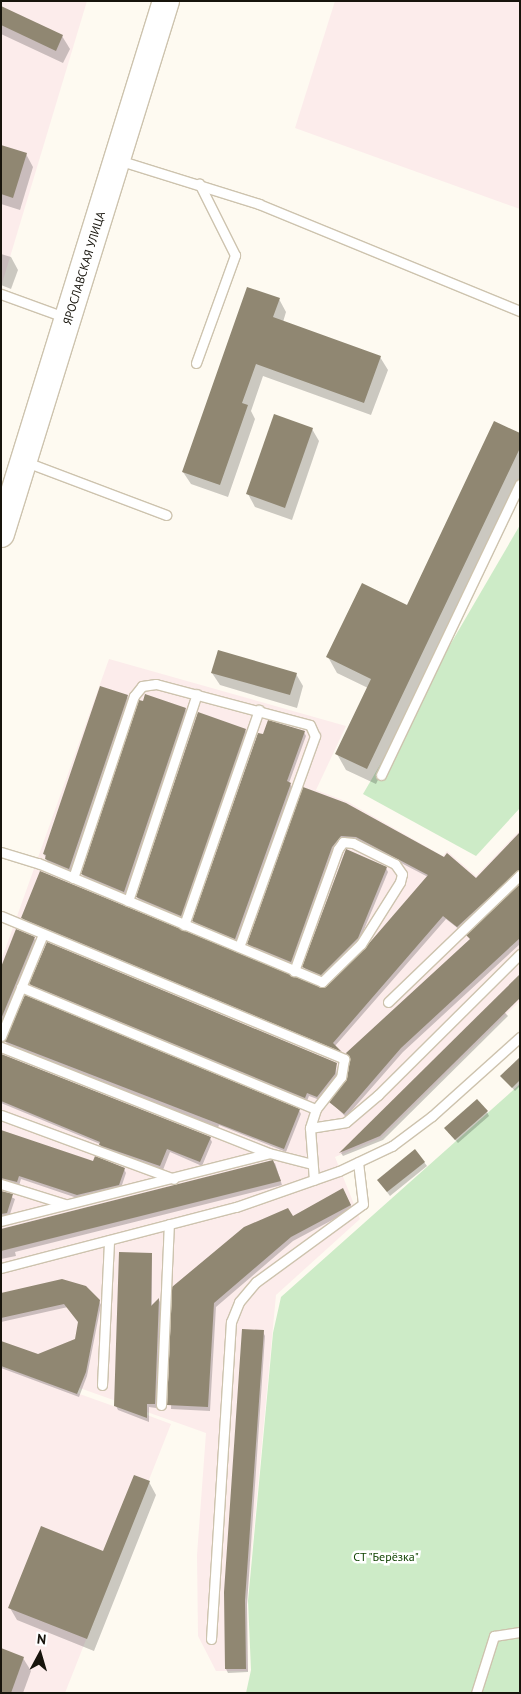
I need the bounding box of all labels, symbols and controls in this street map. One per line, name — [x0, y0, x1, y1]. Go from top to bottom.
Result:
street label: ЯРОСЛАВСКАЯ УЛИЦА — [60, 209, 108, 327]
park label: СТ "Берёзка" — [353, 1550, 419, 1564]
north arrow — [15, 1629, 65, 1679]
text: N — [36, 1630, 47, 1649]

